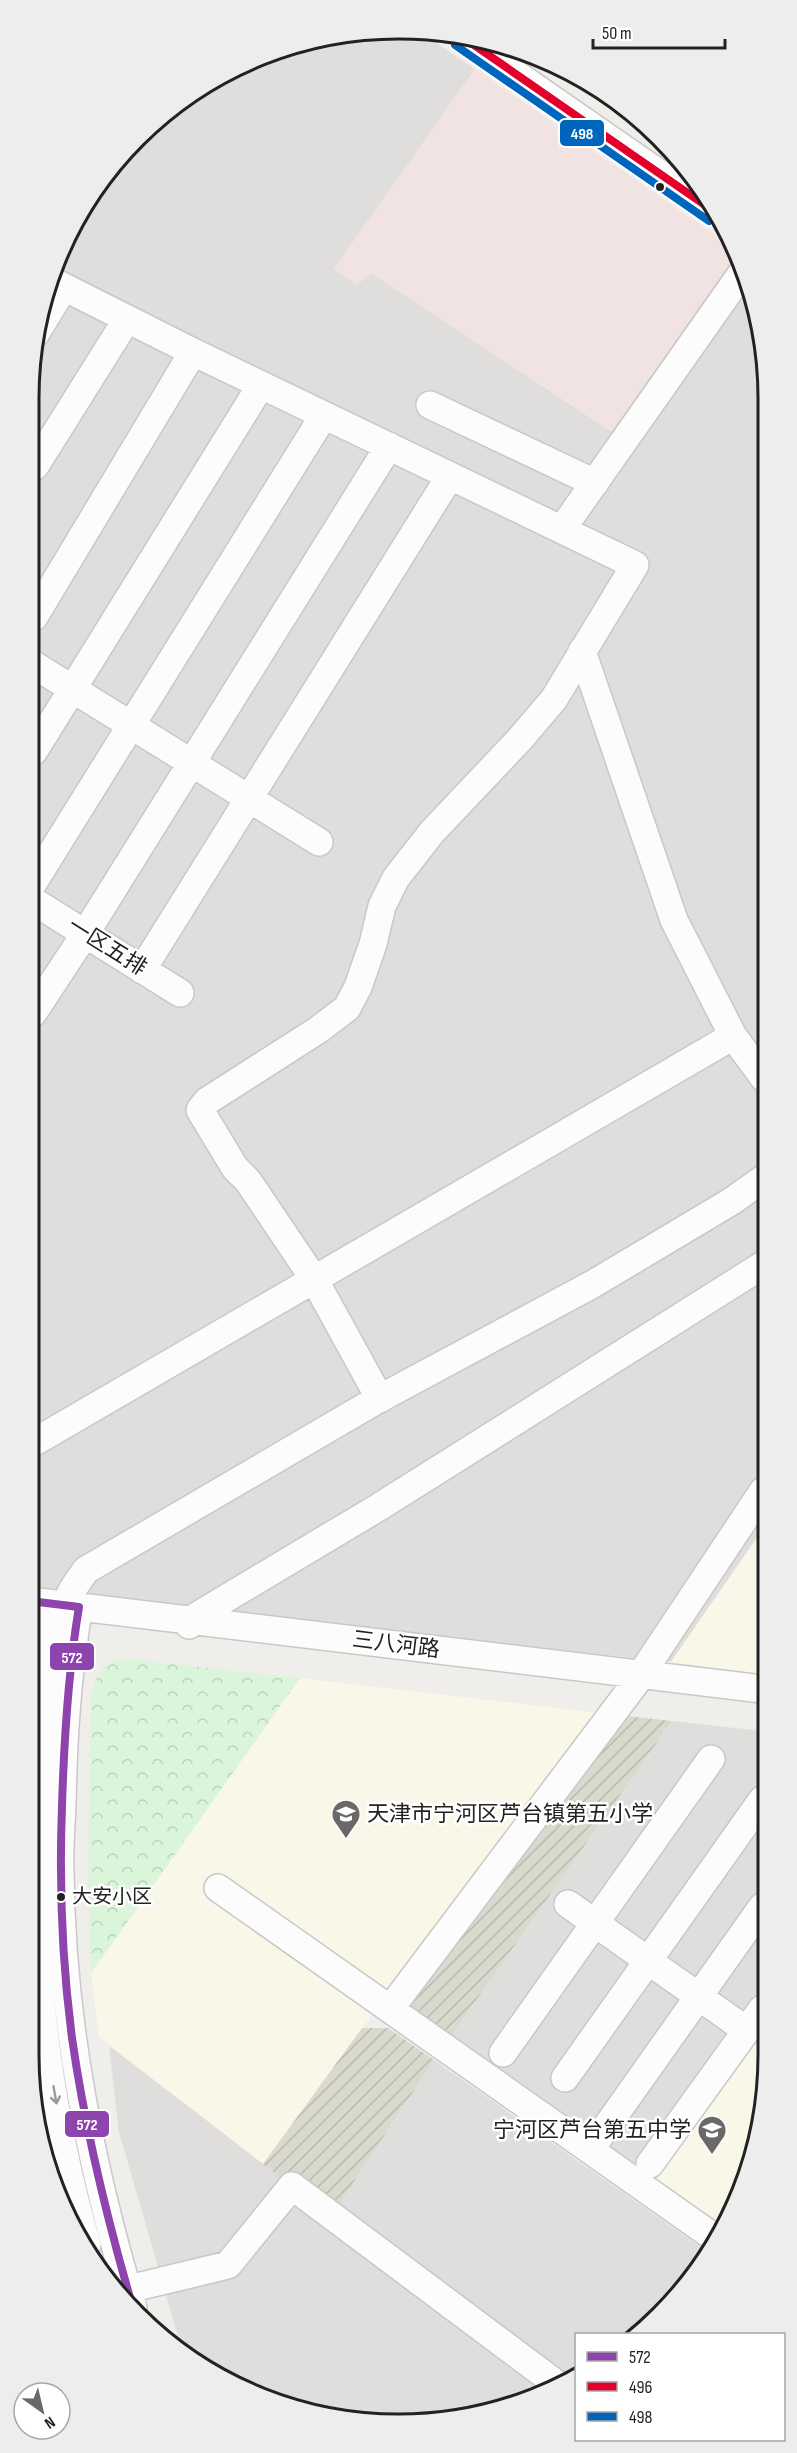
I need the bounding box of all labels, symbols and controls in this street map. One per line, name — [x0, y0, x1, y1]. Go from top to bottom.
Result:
scale bar — [593, 12, 725, 50]
text: 50 m — [602, 23, 632, 44]
line badge: 498 — [559, 119, 605, 147]
text: 498 — [571, 125, 594, 144]
unlabelled marker — [654, 181, 666, 193]
street label: 一区五排 — [63, 912, 151, 982]
street label: 三八河路 — [351, 1626, 441, 1664]
line badge: 572 — [49, 1642, 95, 1671]
text: 572 — [62, 1649, 82, 1668]
school or university icon: 天津市宁河区芦台镇第五小学 — [330, 1798, 362, 1840]
place label: 天津市宁河区芦台镇第五小学 — [367, 1801, 653, 1828]
place label: 大安小区 — [72, 1885, 152, 1909]
marker: 大安小区 — [55, 1891, 67, 1903]
one-way arrow — [50, 2085, 61, 2105]
line badge: 572 — [64, 2110, 110, 2138]
school or university icon: 宁河区芦台第五中学 — [696, 2114, 728, 2156]
text: 572 — [77, 2116, 97, 2135]
place label: 宁河区芦台第五中学 — [493, 2117, 691, 2144]
legend — [575, 2333, 785, 2441]
text: 572 — [629, 2347, 651, 2368]
text: 496 — [629, 2377, 653, 2398]
north arrow — [12, 2381, 72, 2441]
text: 498 — [629, 2407, 653, 2428]
text: N — [41, 2412, 58, 2432]

